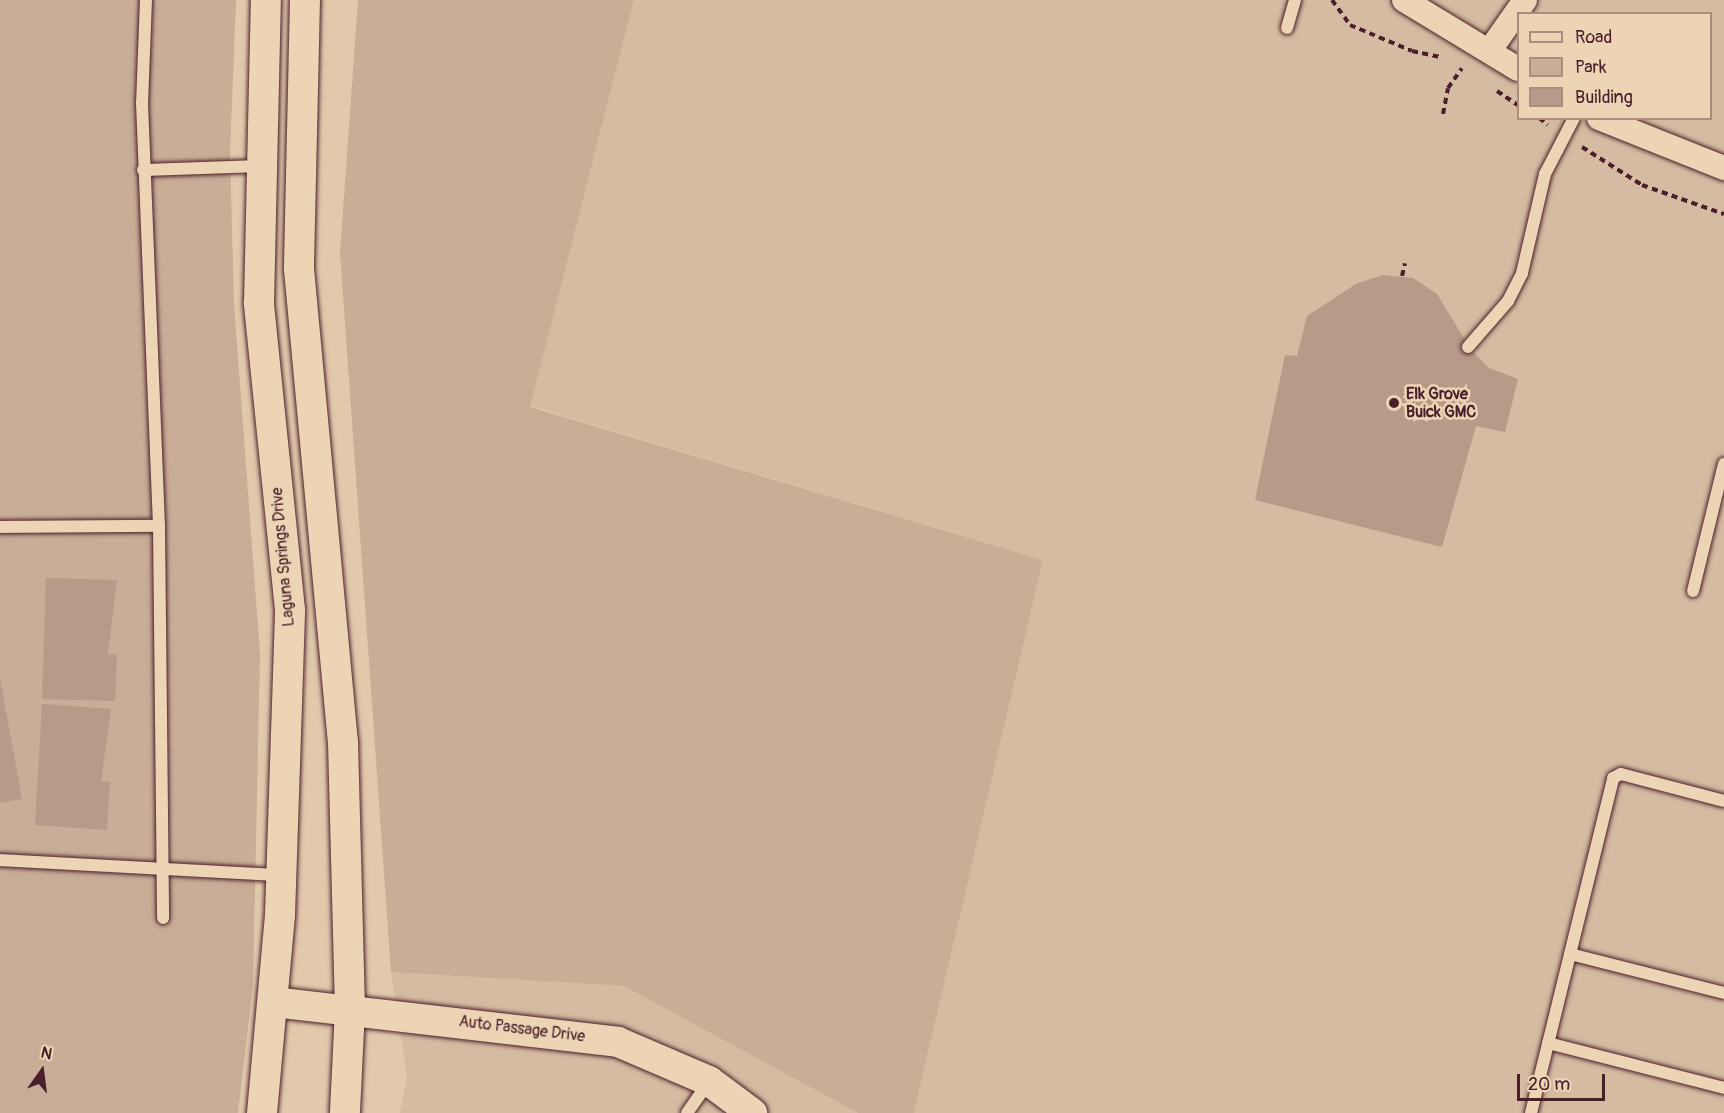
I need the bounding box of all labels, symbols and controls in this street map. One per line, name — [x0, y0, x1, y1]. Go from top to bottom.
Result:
legend — [1517, 12, 1712, 120]
text: Road — [1575, 26, 1612, 49]
text: Park — [1575, 56, 1607, 79]
text: Building — [1575, 86, 1633, 109]
place label: Elk Grove Buick GMC — [1406, 384, 1476, 422]
marker: Elk Grove Buick GMC — [1387, 396, 1401, 410]
street label: Laguna Springs Drive — [267, 487, 299, 627]
street label: Auto Passage Drive — [458, 1012, 586, 1046]
north arrow — [12, 1041, 72, 1101]
text: N — [39, 1043, 54, 1065]
scale bar — [1520, 1062, 1608, 1100]
text: 20 m — [1528, 1073, 1570, 1096]

